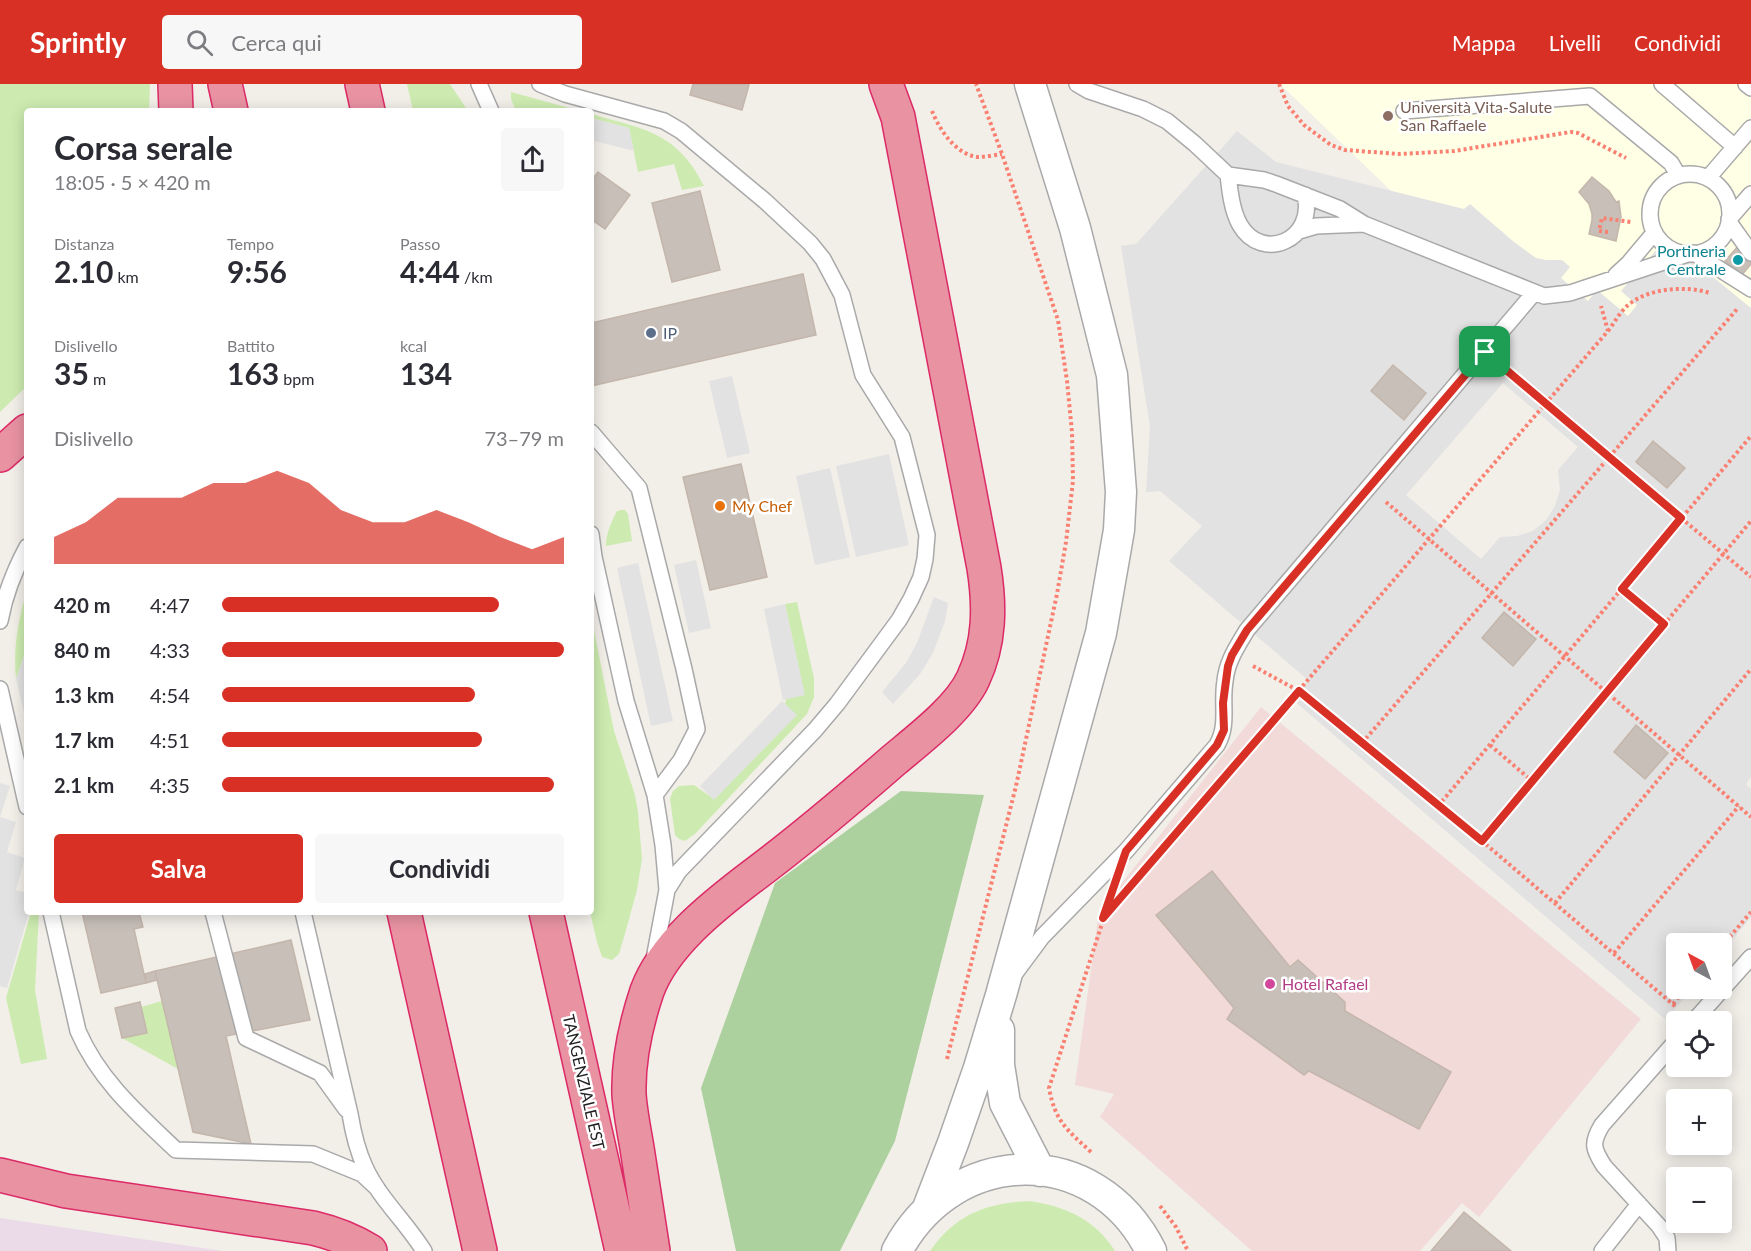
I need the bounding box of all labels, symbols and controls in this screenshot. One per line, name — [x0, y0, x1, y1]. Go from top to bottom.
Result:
search box — [162, 15, 582, 69]
text: Sprintly — [30, 25, 126, 59]
icon: search — [183, 26, 216, 59]
text: Cerca qui — [231, 29, 322, 56]
text: Mappa — [1452, 30, 1516, 55]
text: Livelli — [1549, 30, 1601, 55]
text: Condividi — [1634, 30, 1721, 55]
place label: Università Vita-Salute San Raffaele — [1400, 97, 1552, 134]
marker: Università Vita-Salute San Raffaele — [1381, 109, 1395, 123]
text: Corsa serale — [54, 127, 233, 167]
button: share — [501, 128, 564, 191]
text: 18:05 · 5 × 420 m — [54, 170, 211, 194]
text: Distanza — [54, 234, 115, 253]
text: Tempo — [227, 234, 274, 253]
text: Passo — [400, 234, 440, 253]
place label: Portineria Centrale — [1657, 241, 1726, 278]
text: 2.10 — [54, 253, 113, 289]
text: 9:56 — [227, 253, 287, 289]
text: 4:44 — [400, 253, 460, 289]
marker: Portineria Centrale — [1731, 253, 1745, 267]
text: km — [113, 267, 139, 286]
text: /km — [460, 267, 493, 286]
place label: IP — [663, 323, 677, 342]
marker: IP — [644, 326, 658, 340]
pin — [1459, 326, 1510, 377]
icon: arrive — [1468, 335, 1501, 368]
text: Dislivello — [54, 336, 118, 355]
text: Battito — [227, 336, 275, 355]
text: kcal — [400, 336, 427, 355]
text: 35 — [54, 355, 89, 391]
text: 163 — [227, 355, 279, 391]
text: 134 — [400, 355, 452, 391]
text: m — [89, 369, 106, 388]
text: bpm — [279, 369, 314, 388]
text: Dislivello — [54, 426, 133, 450]
text: 73–79 m — [484, 426, 564, 450]
place label: My Chef — [732, 496, 793, 515]
marker: My Chef — [713, 499, 727, 513]
text: 420 m — [54, 593, 110, 617]
text: 4:47 — [150, 593, 190, 617]
text: 840 m — [54, 638, 110, 662]
text: 4:33 — [150, 638, 190, 662]
text: 1.3 km — [54, 683, 114, 707]
text: 4:54 — [150, 683, 190, 707]
text: 1.7 km — [54, 728, 114, 752]
text: 4:51 — [150, 728, 190, 752]
text: 2.1 km — [54, 773, 114, 797]
text: 4:35 — [150, 773, 190, 797]
button: Salva — [54, 834, 303, 903]
button: Condividi — [315, 834, 564, 903]
north arrow — [1666, 933, 1732, 999]
map controls — [1666, 933, 1732, 1233]
place label: Hotel Rafael — [1282, 974, 1368, 993]
marker: Hotel Rafael — [1263, 977, 1277, 991]
button: locate — [1666, 1011, 1732, 1077]
street label: TANGENZIALE EST — [560, 1012, 609, 1152]
button: + — [1666, 1089, 1732, 1155]
button: − — [1666, 1167, 1732, 1233]

